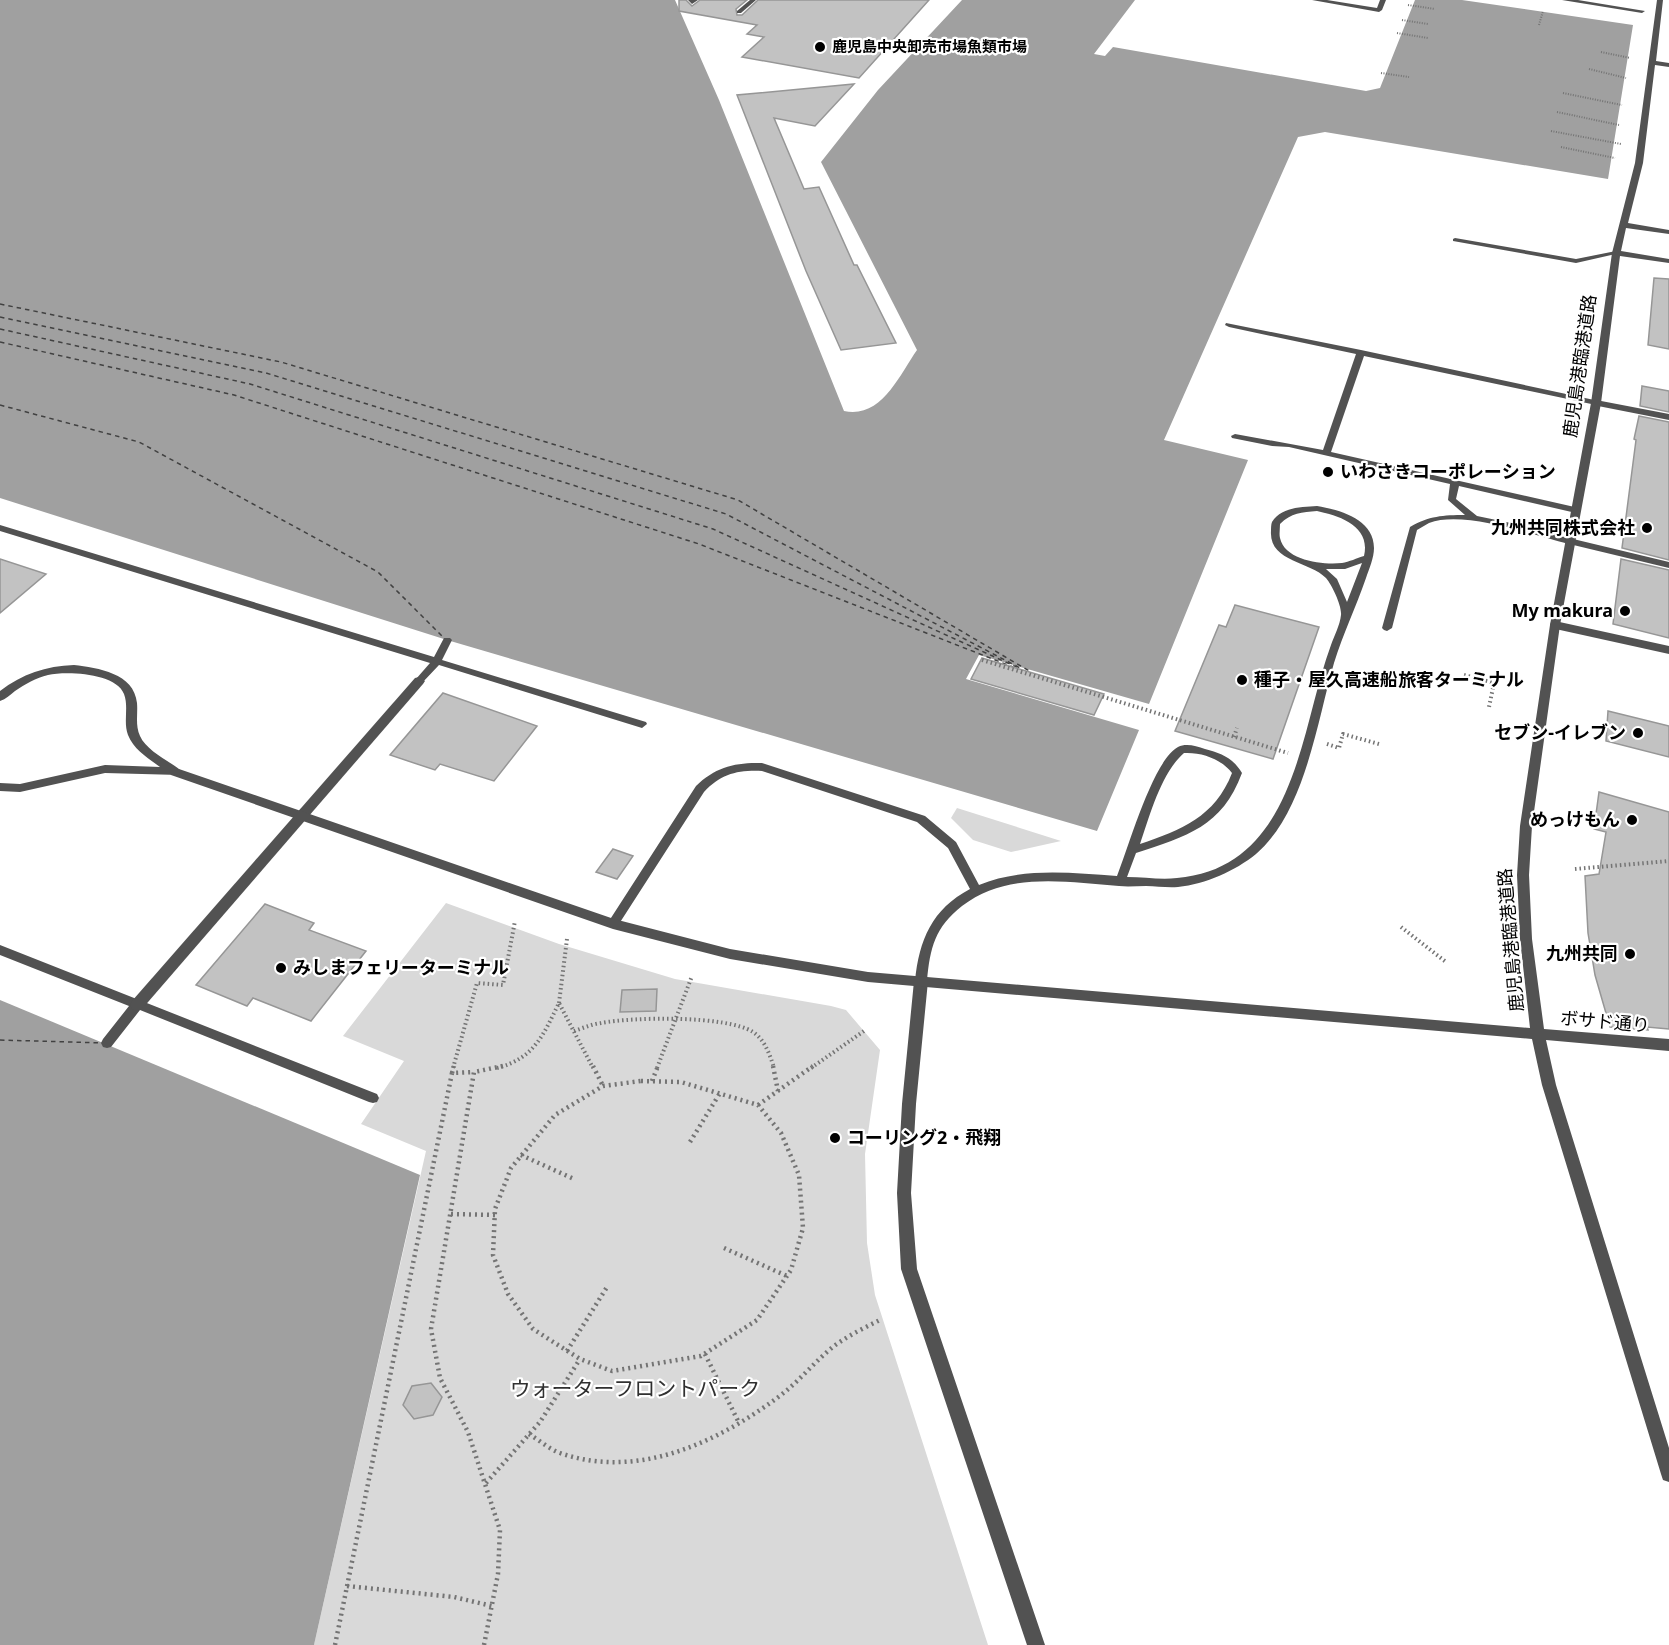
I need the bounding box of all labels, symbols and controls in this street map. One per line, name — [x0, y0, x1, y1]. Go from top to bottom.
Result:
place label: 鹿児島中央卸売市場魚類市場 — [832, 36, 1027, 56]
marker: 鹿児島中央卸売市場魚類市場 — [813, 40, 827, 54]
street label: 鹿児島港臨港道路 — [1557, 293, 1601, 439]
place label: いわさきコーポレーション — [1340, 459, 1556, 483]
marker: いわさきコーポレーション — [1321, 465, 1335, 479]
place label: 九州共同株式会社 — [1491, 515, 1635, 539]
marker: 九州共同株式会社 — [1640, 521, 1654, 535]
place label: My makura — [1511, 598, 1613, 622]
marker: My makura — [1618, 604, 1632, 618]
place label: 種子・屋久高速船旅客ターミナル — [1254, 667, 1524, 691]
marker: 種子・屋久高速船旅客ターミナル — [1235, 673, 1249, 687]
place label: セブン-イレブン — [1494, 720, 1626, 744]
marker: セブン-イレブン — [1631, 726, 1645, 740]
place label: めっけもん — [1530, 807, 1620, 831]
marker: めっけもん — [1625, 813, 1639, 827]
street label: 鹿児島港臨港道路 — [1492, 867, 1528, 1013]
place label: 九州共同 — [1546, 941, 1618, 965]
marker: 九州共同 — [1623, 947, 1637, 961]
place label: みしまフェリーターミナル — [293, 955, 509, 979]
marker: みしまフェリーターミナル — [274, 961, 288, 975]
street label: ボサド通り — [1559, 1005, 1651, 1037]
place label: コーリング2・飛翔 — [847, 1125, 1001, 1149]
marker: コーリング2・飛翔 — [828, 1131, 842, 1145]
park label: ウォーターフロントパーク — [510, 1374, 760, 1402]

